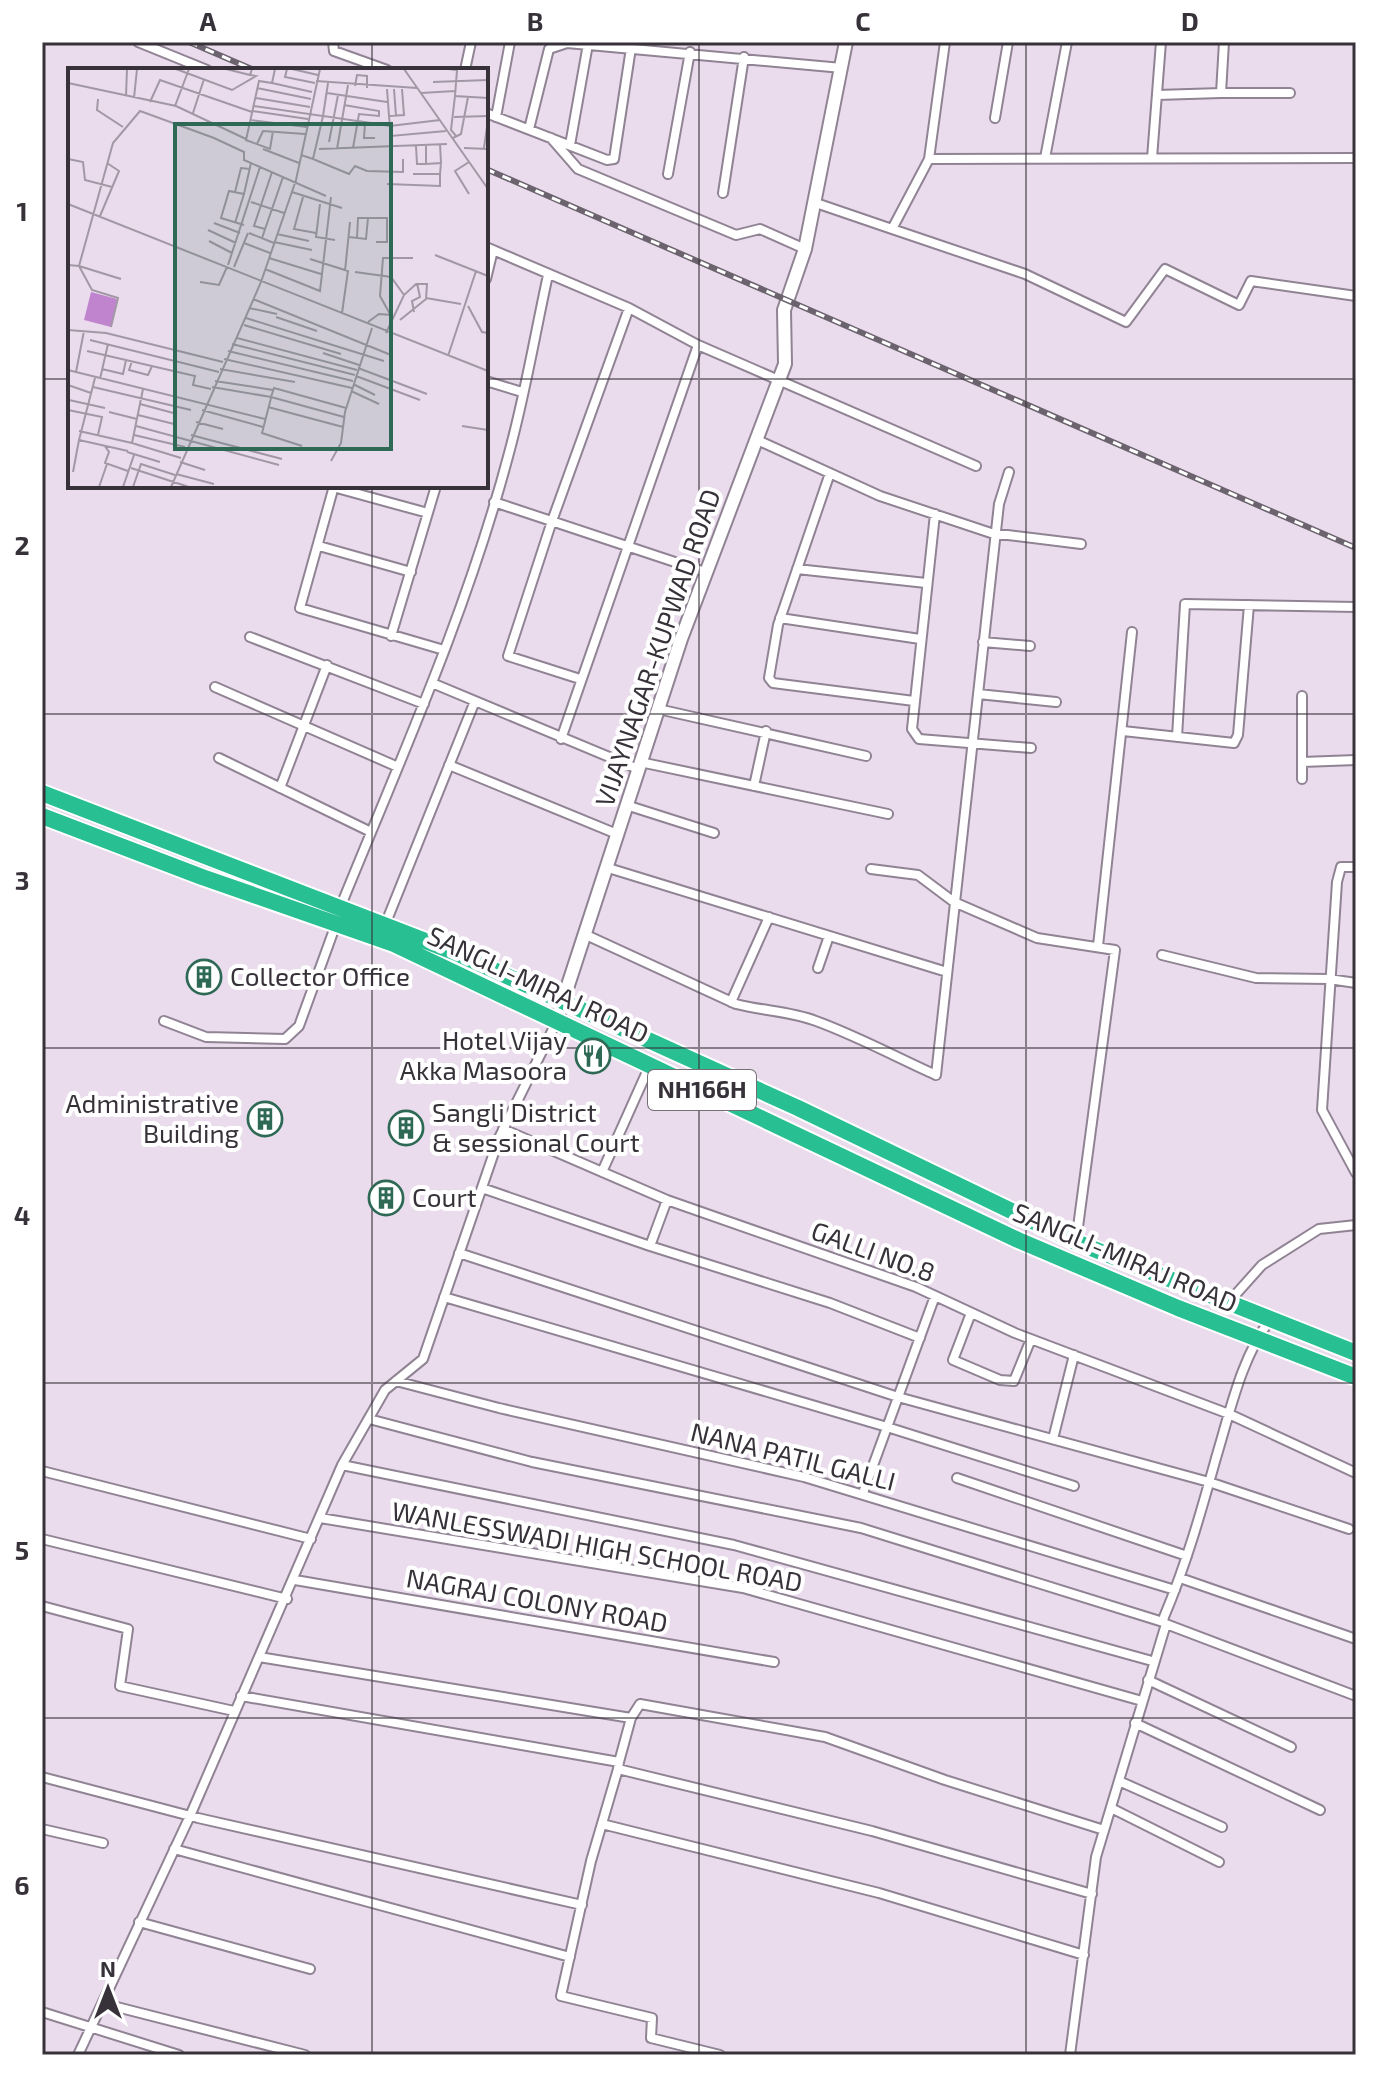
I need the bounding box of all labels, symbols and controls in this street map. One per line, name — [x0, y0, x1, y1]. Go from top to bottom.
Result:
text: A — [200, 5, 217, 36]
text: B — [527, 5, 543, 36]
text: C — [855, 5, 871, 36]
text: D — [1181, 5, 1199, 36]
inset map — [68, 68, 488, 488]
text: 1 — [16, 195, 28, 226]
street label: VIJAYNAGAR-KUPWAD ROAD — [588, 485, 726, 810]
text: 2 — [14, 529, 30, 560]
text: 3 — [15, 864, 29, 895]
street label: SANGLI-MIRAJ ROAD — [423, 919, 654, 1049]
building icon: Collector Office — [185, 958, 223, 996]
place label: Collector Office — [230, 960, 410, 991]
place label: Hotel Vijay Akka Masoora — [400, 1024, 567, 1085]
restaurant icon: Hotel Vijay Akka Masoora — [574, 1037, 612, 1075]
road number: NH166H — [648, 1070, 756, 1110]
place label: Administrative Building — [65, 1087, 239, 1148]
place label: Sangli District & sessional Court — [432, 1096, 640, 1157]
building icon: Administrative Building — [246, 1100, 284, 1138]
building icon: Sangli District & sessional Court — [387, 1109, 425, 1147]
building icon: Court — [367, 1179, 405, 1217]
place label: Court — [412, 1181, 477, 1212]
street label: SANGLI-MIRAJ ROAD — [1009, 1195, 1242, 1318]
text: 4 — [14, 1199, 30, 1230]
street label: GALLI NO.8 — [808, 1214, 940, 1287]
street label: NANA PATIL GALLI — [688, 1415, 899, 1496]
street label: WANLESSWADI HIGH SCHOOL ROAD — [390, 1494, 805, 1597]
text: 5 — [15, 1534, 29, 1565]
street label: NAGRAJ COLONY ROAD — [404, 1561, 670, 1638]
text: 6 — [14, 1869, 30, 1900]
north arrow — [68, 1949, 148, 2029]
text: N — [100, 1955, 116, 1981]

